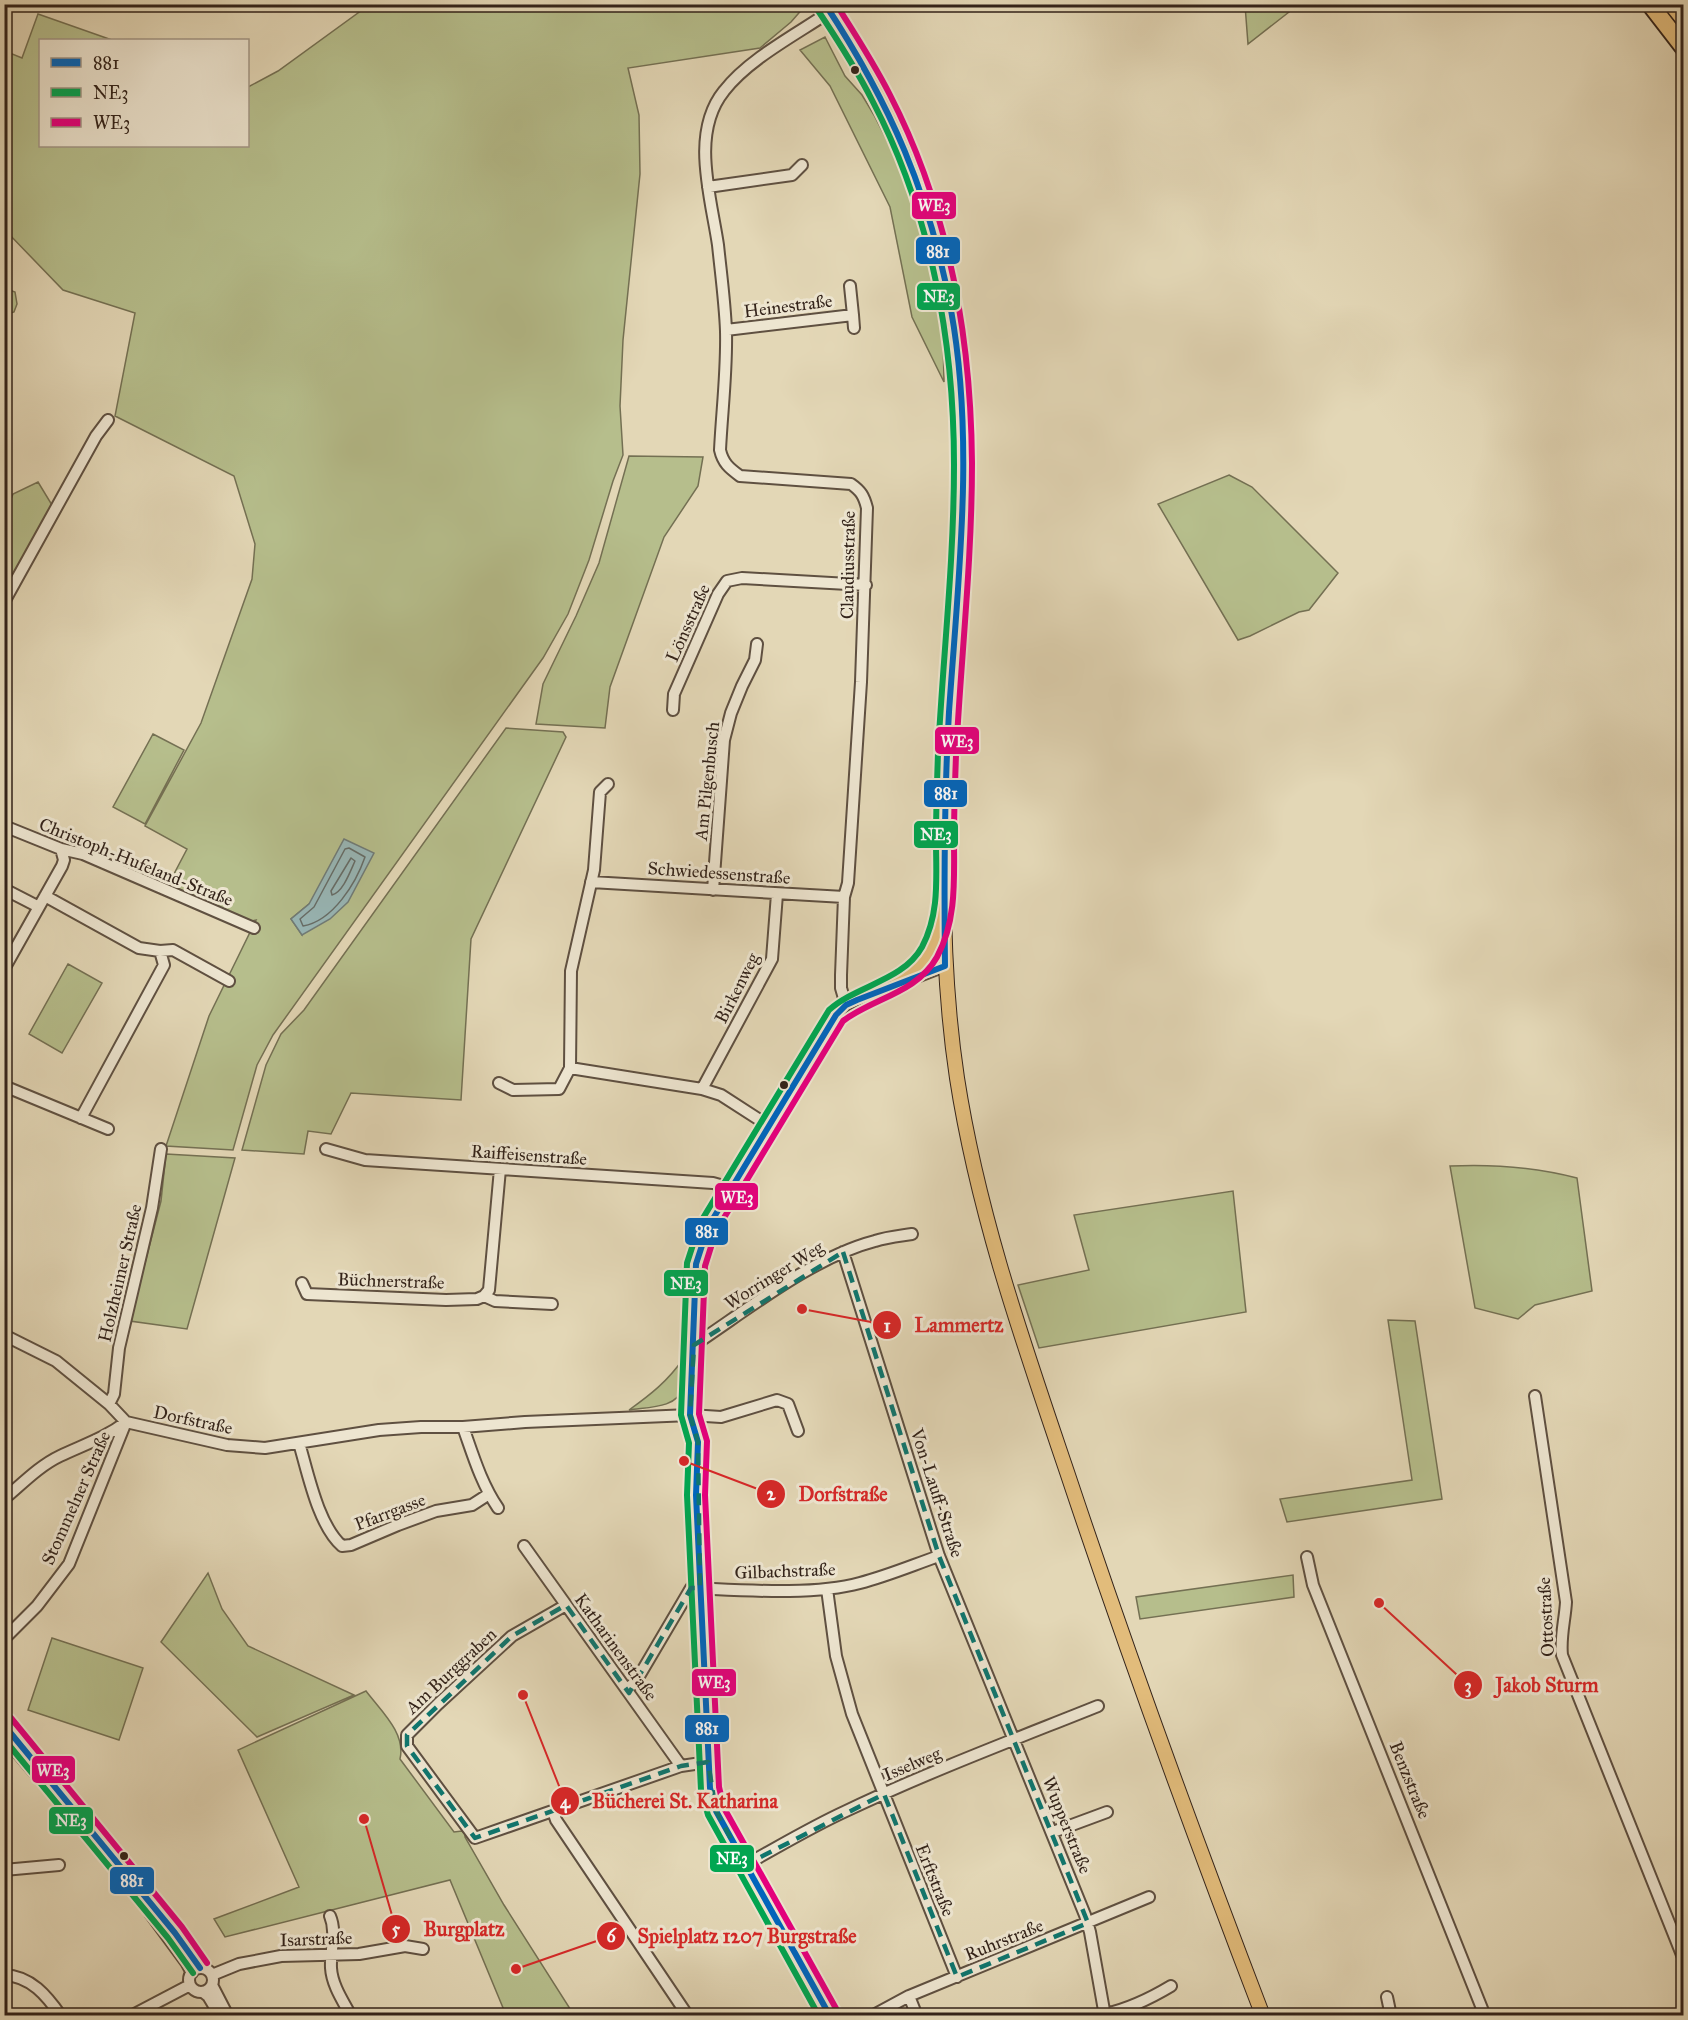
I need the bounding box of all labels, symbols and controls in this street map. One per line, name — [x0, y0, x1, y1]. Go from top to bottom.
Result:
legend — [39, 39, 249, 147]
text: 881 — [93, 52, 119, 74]
unlabelled marker — [849, 64, 861, 76]
text: NE3 — [93, 82, 128, 104]
text: WE3 — [93, 112, 130, 134]
line badge: WE3 — [911, 191, 957, 220]
text: WE3 — [917, 196, 951, 216]
line badge: 881 — [915, 236, 961, 265]
text: 881 — [926, 242, 950, 261]
line badge: NE3 — [916, 282, 961, 311]
text: NE3 — [923, 287, 955, 307]
street label: Heinestraße — [742, 290, 834, 322]
street label: Claudiusstraße — [836, 511, 860, 619]
street label: Lönsstraße — [661, 581, 715, 665]
street label: Am Pilgenbusch — [690, 721, 725, 843]
line badge: WE3 — [934, 726, 980, 755]
text: WE3 — [940, 732, 974, 752]
line badge: 881 — [923, 779, 968, 808]
text: 881 — [934, 784, 958, 803]
street label: Christoph-Hufeland-Straße — [36, 813, 236, 911]
line badge: NE3 — [913, 820, 959, 849]
text: NE3 — [920, 825, 952, 845]
street label: Schwiedessenstraße — [647, 857, 791, 889]
street label: Birkenweg — [710, 949, 765, 1027]
unlabelled marker — [778, 1079, 790, 1091]
street label: Raiffeisenstraße — [470, 1140, 588, 1170]
line badge: WE3 — [714, 1182, 759, 1211]
text: WE3 — [720, 1188, 754, 1208]
street label: Holzheimer Straße — [93, 1202, 147, 1344]
line badge: 881 — [684, 1217, 729, 1246]
text: 881 — [695, 1222, 719, 1241]
street label: Worringer Weg — [720, 1236, 829, 1315]
street label: Büchnerstraße — [337, 1268, 445, 1294]
line badge: NE3 — [663, 1269, 709, 1297]
text: NE3 — [670, 1274, 702, 1294]
callout: Lammertz — [872, 1306, 1015, 1344]
text: Lammertz — [915, 1313, 1004, 1337]
text: 1 — [883, 1315, 891, 1337]
street label: Dorfstraße — [151, 1401, 235, 1439]
street label: Von-Lauff-Straße — [906, 1425, 968, 1560]
street label: Stommelner Straße — [37, 1428, 115, 1568]
callout: Dorfstraße — [756, 1475, 900, 1513]
text: Dorfstraße — [798, 1482, 888, 1506]
text: 2 — [767, 1483, 777, 1505]
street label: Pfarrgasse — [352, 1488, 429, 1536]
street label: Gilbachstraße — [734, 1558, 836, 1584]
street label: Ottostraße — [1533, 1577, 1559, 1657]
street label: Katharinenstraße — [570, 1589, 662, 1705]
street label: Am Burggraben — [400, 1623, 502, 1720]
callout: Jakob Sturm — [1453, 1666, 1610, 1704]
line badge: WE3 — [691, 1668, 737, 1697]
text: WE3 — [697, 1673, 731, 1693]
text: Jakob Sturm — [1493, 1673, 1599, 1699]
text: 3 — [1464, 1675, 1472, 1698]
line badge: 881 — [684, 1714, 730, 1743]
text: 881 — [695, 1719, 719, 1738]
street label: Benzstraße — [1385, 1738, 1435, 1822]
street label: Isselweg — [880, 1742, 945, 1787]
line badge: WE3 — [31, 1755, 76, 1784]
text: WE3 — [36, 1761, 70, 1781]
street label: Wupperstraße — [1038, 1773, 1096, 1877]
callout: Bücherei St. Katharina — [550, 1782, 790, 1820]
text: Bücherei St. Katharina — [592, 1789, 778, 1813]
text: 4 — [560, 1791, 571, 1814]
line badge: NE3 — [48, 1806, 94, 1835]
text: NE3 — [55, 1811, 87, 1831]
street label: Erftstraße — [911, 1841, 959, 1919]
line badge: NE3 — [709, 1844, 755, 1873]
text: NE3 — [716, 1849, 748, 1869]
unlabelled marker — [118, 1850, 130, 1862]
line badge: 881 — [109, 1866, 155, 1895]
text: 881 — [120, 1871, 144, 1890]
callout: Burgplatz — [381, 1910, 516, 1948]
street label: Ruhrstraße — [961, 1914, 1047, 1966]
text: Burgplatz — [424, 1917, 505, 1942]
callout: Spielplatz 1207 Burgstraße — [596, 1917, 869, 1955]
text: 5 — [392, 1918, 401, 1940]
text: Spielplatz 1207 Burgstraße — [637, 1924, 857, 1949]
text: 6 — [606, 1925, 616, 1947]
street label: Isarstraße — [279, 1927, 353, 1951]

